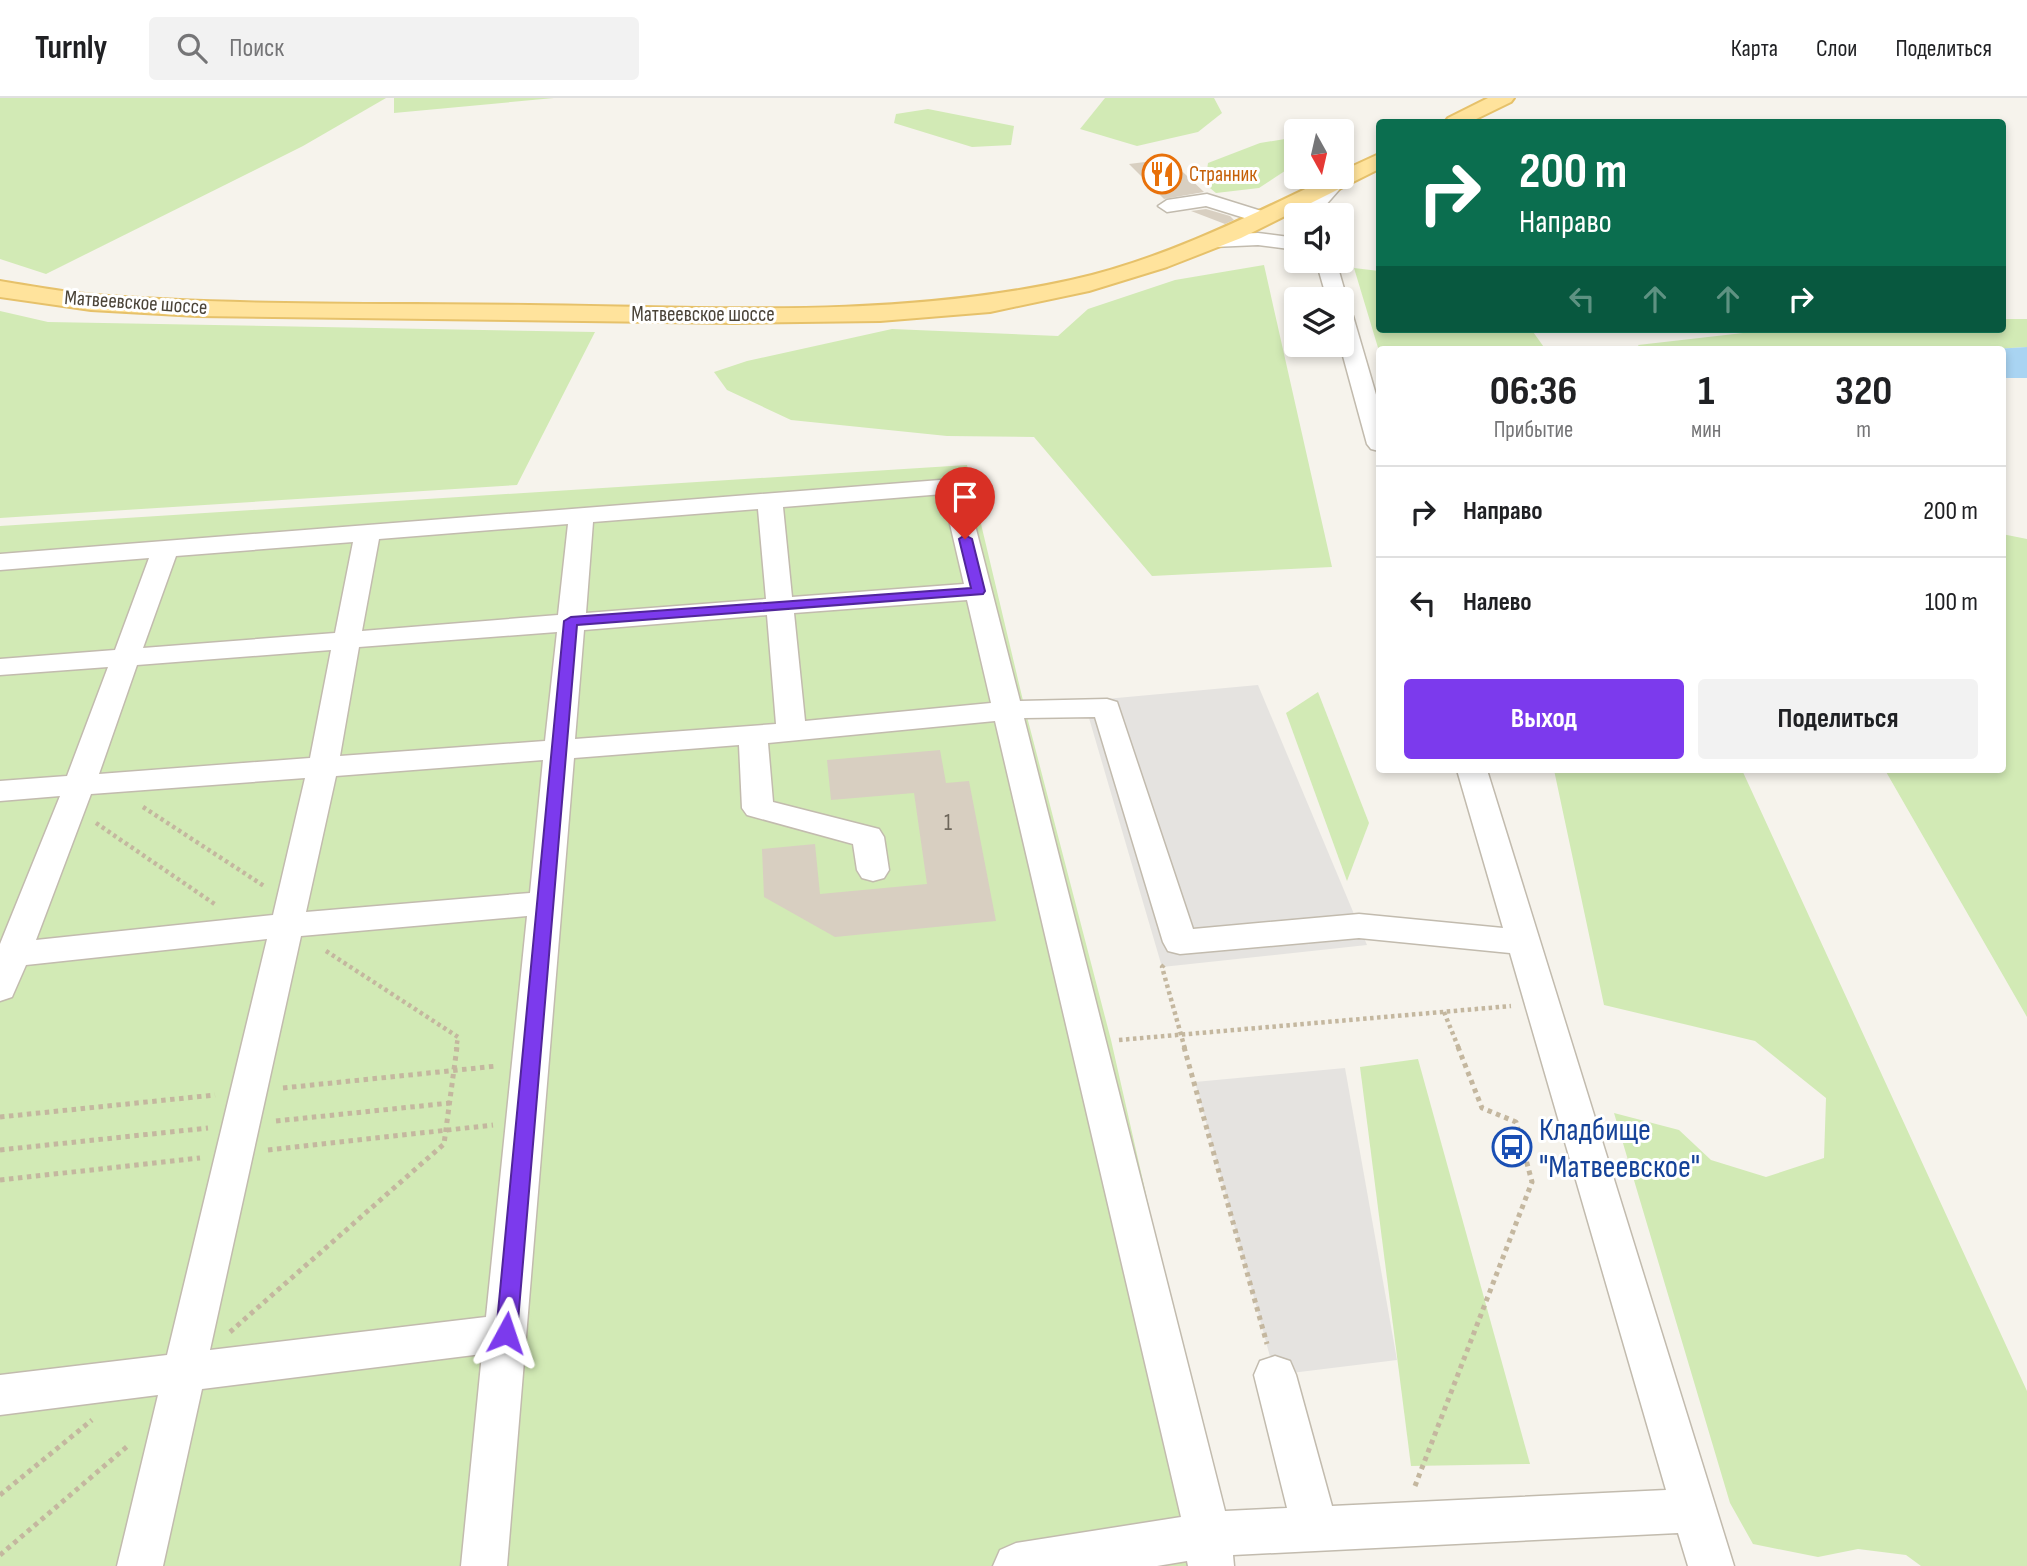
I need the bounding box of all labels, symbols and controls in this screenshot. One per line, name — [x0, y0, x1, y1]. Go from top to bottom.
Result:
search box — [149, 17, 639, 80]
text: Turnly — [35, 28, 107, 68]
icon: search — [173, 29, 211, 67]
text: Поиск — [229, 33, 284, 64]
text: Карта — [1731, 34, 1778, 63]
text: Слои — [1816, 34, 1857, 63]
text: Поделиться — [1895, 34, 1992, 63]
north arrow — [1284, 119, 1354, 189]
map controls — [1284, 119, 1354, 357]
text: 200 m — [1519, 143, 1627, 202]
icon: right — [1404, 147, 1495, 238]
restaurant icon: Странник — [1141, 153, 1183, 195]
place label: Странник — [1189, 162, 1257, 187]
button: sound — [1284, 203, 1354, 273]
text: Направо — [1519, 203, 1612, 242]
icon: left — [1563, 280, 1601, 318]
icon: ahead — [1636, 280, 1674, 318]
icon: ahead — [1709, 280, 1747, 318]
icon: right — [1782, 280, 1820, 318]
street label: Матвеевское шоссе — [64, 285, 208, 320]
button: layers — [1284, 287, 1354, 357]
street label: Матвеевское шоссе — [631, 302, 775, 327]
text: 06:36 — [1490, 366, 1577, 417]
text: 1 — [1698, 366, 1714, 417]
text: 320 — [1835, 366, 1892, 417]
text: Прибытие — [1494, 416, 1573, 444]
text: мин — [1691, 416, 1721, 444]
text: m — [1856, 416, 1871, 444]
pin — [935, 467, 995, 539]
icon: arrive — [946, 478, 984, 516]
icon: right — [1404, 493, 1442, 531]
text: Направо — [1463, 496, 1542, 527]
text: 200 m — [1923, 496, 1978, 527]
icon: left — [1404, 584, 1442, 622]
text: Налево — [1463, 587, 1532, 618]
text: 100 m — [1925, 587, 1978, 618]
button: Выход — [1404, 679, 1684, 759]
button: Поделиться — [1698, 679, 1978, 759]
house number: 1 — [944, 809, 952, 837]
place label: Кладбище "Матвеевское" — [1539, 1111, 1700, 1187]
bus stop icon: Кладбище "Матвеевское" — [1491, 1126, 1533, 1168]
position arrow — [469, 1296, 543, 1370]

